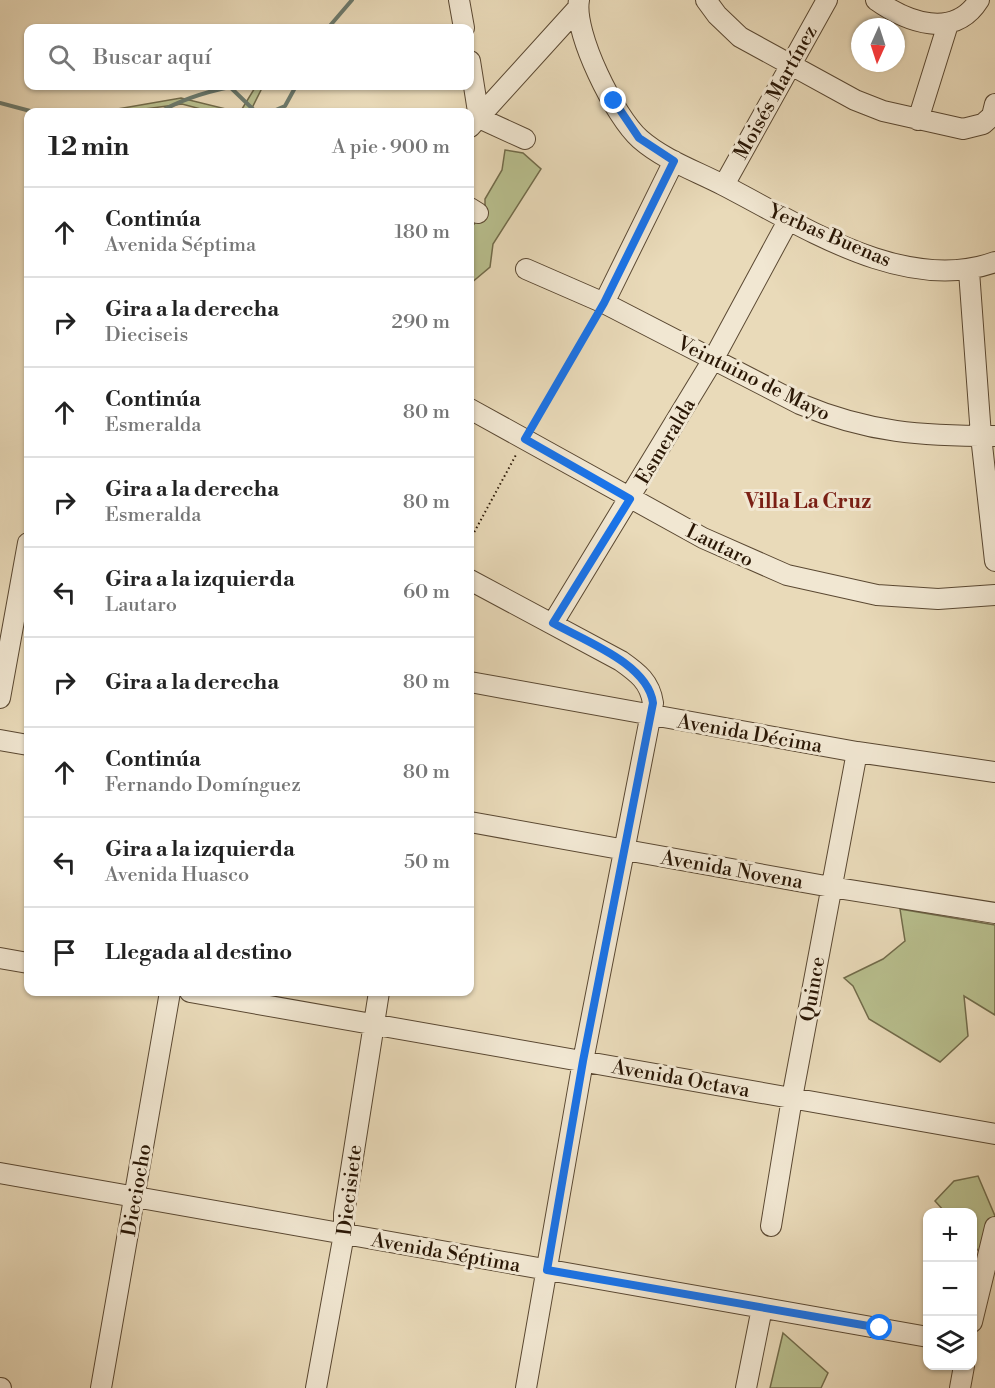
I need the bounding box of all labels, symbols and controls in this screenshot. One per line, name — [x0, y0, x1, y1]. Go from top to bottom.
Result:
north arrow — [851, 18, 905, 72]
street label: Moisés Martínez — [729, 21, 823, 164]
search box — [24, 24, 474, 90]
icon: search — [45, 41, 78, 74]
text: Buscar aquí — [93, 44, 211, 71]
route end — [600, 87, 626, 113]
text: 12 min — [48, 131, 129, 163]
text: A pie · 900 m — [332, 135, 450, 160]
street label: Yerbas Buenas — [763, 199, 895, 273]
text: Continúa — [105, 206, 201, 233]
icon: ahead — [48, 216, 81, 249]
text: 180 m — [395, 220, 450, 245]
text: Avenida Séptima — [105, 233, 256, 258]
text: Gira a la derecha — [105, 296, 279, 323]
icon: right — [48, 306, 81, 339]
text: 290 m — [392, 310, 450, 335]
text: Dieciseis — [105, 323, 188, 348]
street label: Veintuino de Mayo — [672, 331, 834, 427]
text: Continúa — [105, 386, 201, 413]
street label: Esmeralda — [631, 393, 702, 489]
icon: ahead — [48, 396, 81, 429]
text: 80 m — [403, 400, 450, 425]
text: Esmeralda — [105, 413, 201, 438]
text: Gira a la derecha — [105, 476, 279, 503]
icon: right — [48, 486, 81, 519]
district label: Villa La Cruz — [744, 489, 871, 515]
text: 80 m — [403, 490, 450, 515]
text: Esmeralda — [105, 503, 201, 528]
street label: Lautaro — [682, 519, 757, 573]
text: Gira a la izquierda — [105, 566, 295, 593]
icon: left — [48, 576, 81, 609]
text: 60 m — [403, 580, 450, 605]
text: Lautaro — [105, 593, 177, 618]
icon: right — [48, 666, 81, 699]
text: Gira a la derecha — [105, 669, 279, 696]
text: 80 m — [403, 670, 450, 695]
street label: Avenida Décima — [674, 709, 825, 760]
text: Continúa — [105, 746, 201, 773]
icon: ahead — [48, 756, 81, 789]
text: 80 m — [403, 760, 450, 785]
text: Fernando Domínguez — [105, 773, 301, 798]
text: Gira a la izquierda — [105, 836, 295, 863]
icon: left — [48, 846, 81, 879]
street label: Avenida Novena — [658, 846, 806, 895]
text: 50 m — [404, 850, 450, 875]
text: Avenida Huasco — [105, 863, 249, 888]
icon: arrive — [48, 936, 81, 969]
text: Llegada al destino — [105, 939, 292, 966]
street label: Quince — [795, 955, 831, 1024]
street label: Avenida Octava — [609, 1055, 753, 1104]
street label: Dieciocho — [117, 1142, 158, 1238]
street label: Diecisiete — [333, 1143, 368, 1237]
map controls — [923, 1208, 977, 1370]
button: + — [923, 1208, 977, 1262]
street label: Avenida Séptima — [368, 1228, 523, 1279]
button: − — [923, 1262, 977, 1316]
route start — [866, 1314, 892, 1340]
button: layers — [923, 1316, 977, 1370]

